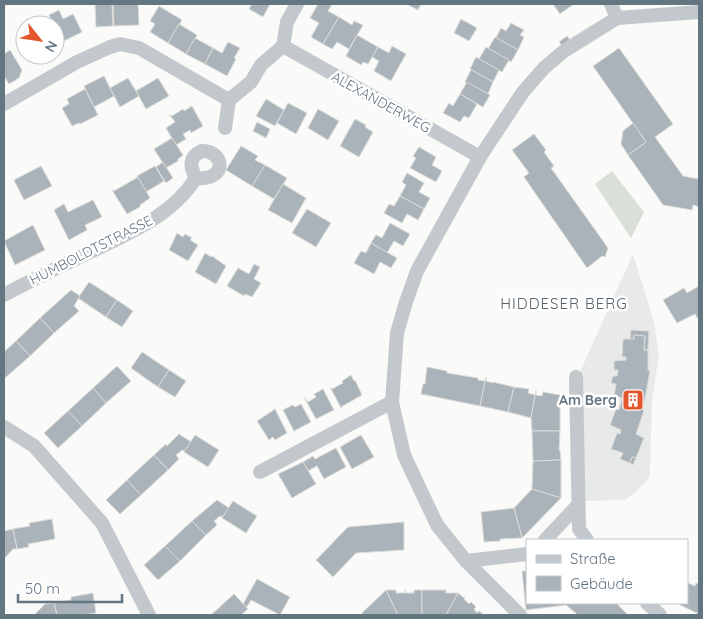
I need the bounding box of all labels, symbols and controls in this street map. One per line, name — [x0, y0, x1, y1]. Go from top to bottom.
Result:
north arrow — [15, 15, 65, 65]
text: N — [41, 38, 62, 55]
street label: ALEXANDERWEG — [328, 67, 434, 137]
street label: HUMBOLDTSTRASSE — [26, 211, 156, 289]
district label: HIDDESER BERG — [500, 294, 628, 313]
building icon: Am Berg — [621, 388, 645, 412]
place label: Am Berg — [559, 391, 617, 409]
legend — [526, 539, 688, 604]
text: Straße — [570, 549, 616, 568]
scale bar — [18, 572, 121, 604]
text: Gebäude — [570, 574, 633, 593]
text: 50 m — [25, 579, 60, 598]

